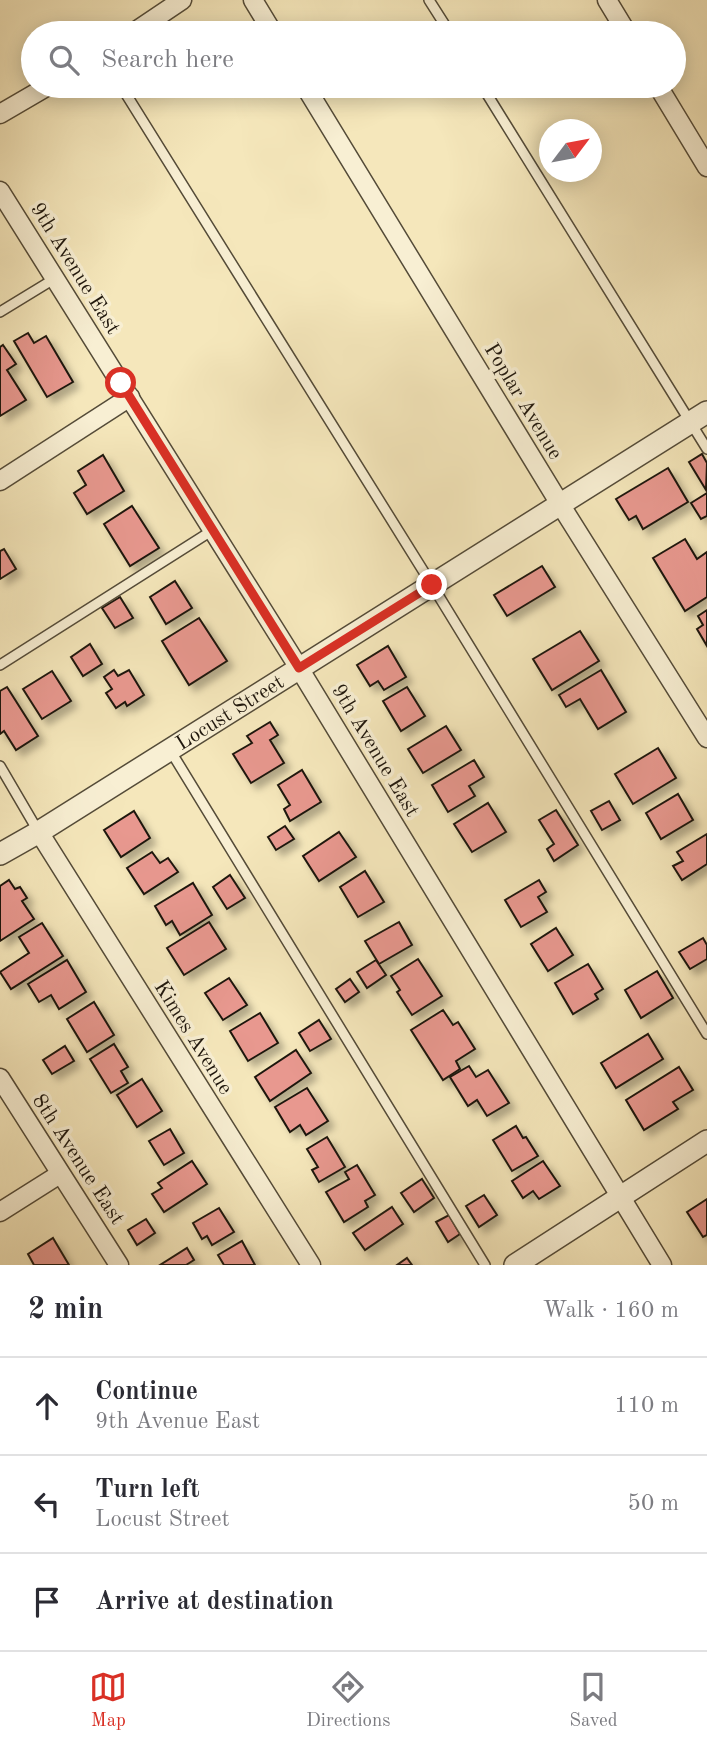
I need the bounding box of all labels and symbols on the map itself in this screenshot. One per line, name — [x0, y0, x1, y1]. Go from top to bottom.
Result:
north arrow — [539, 119, 602, 182]
street label: 9th Avenue East — [26, 199, 124, 338]
street label: Poplar Avenue — [480, 340, 566, 464]
route start — [105, 367, 136, 398]
route end — [416, 569, 447, 600]
street label: Locust Street — [173, 672, 288, 755]
street label: 9th Avenue East — [327, 681, 423, 821]
street label: Kimes Avenue — [149, 977, 236, 1098]
street label: 8th Avenue East — [28, 1091, 128, 1229]

